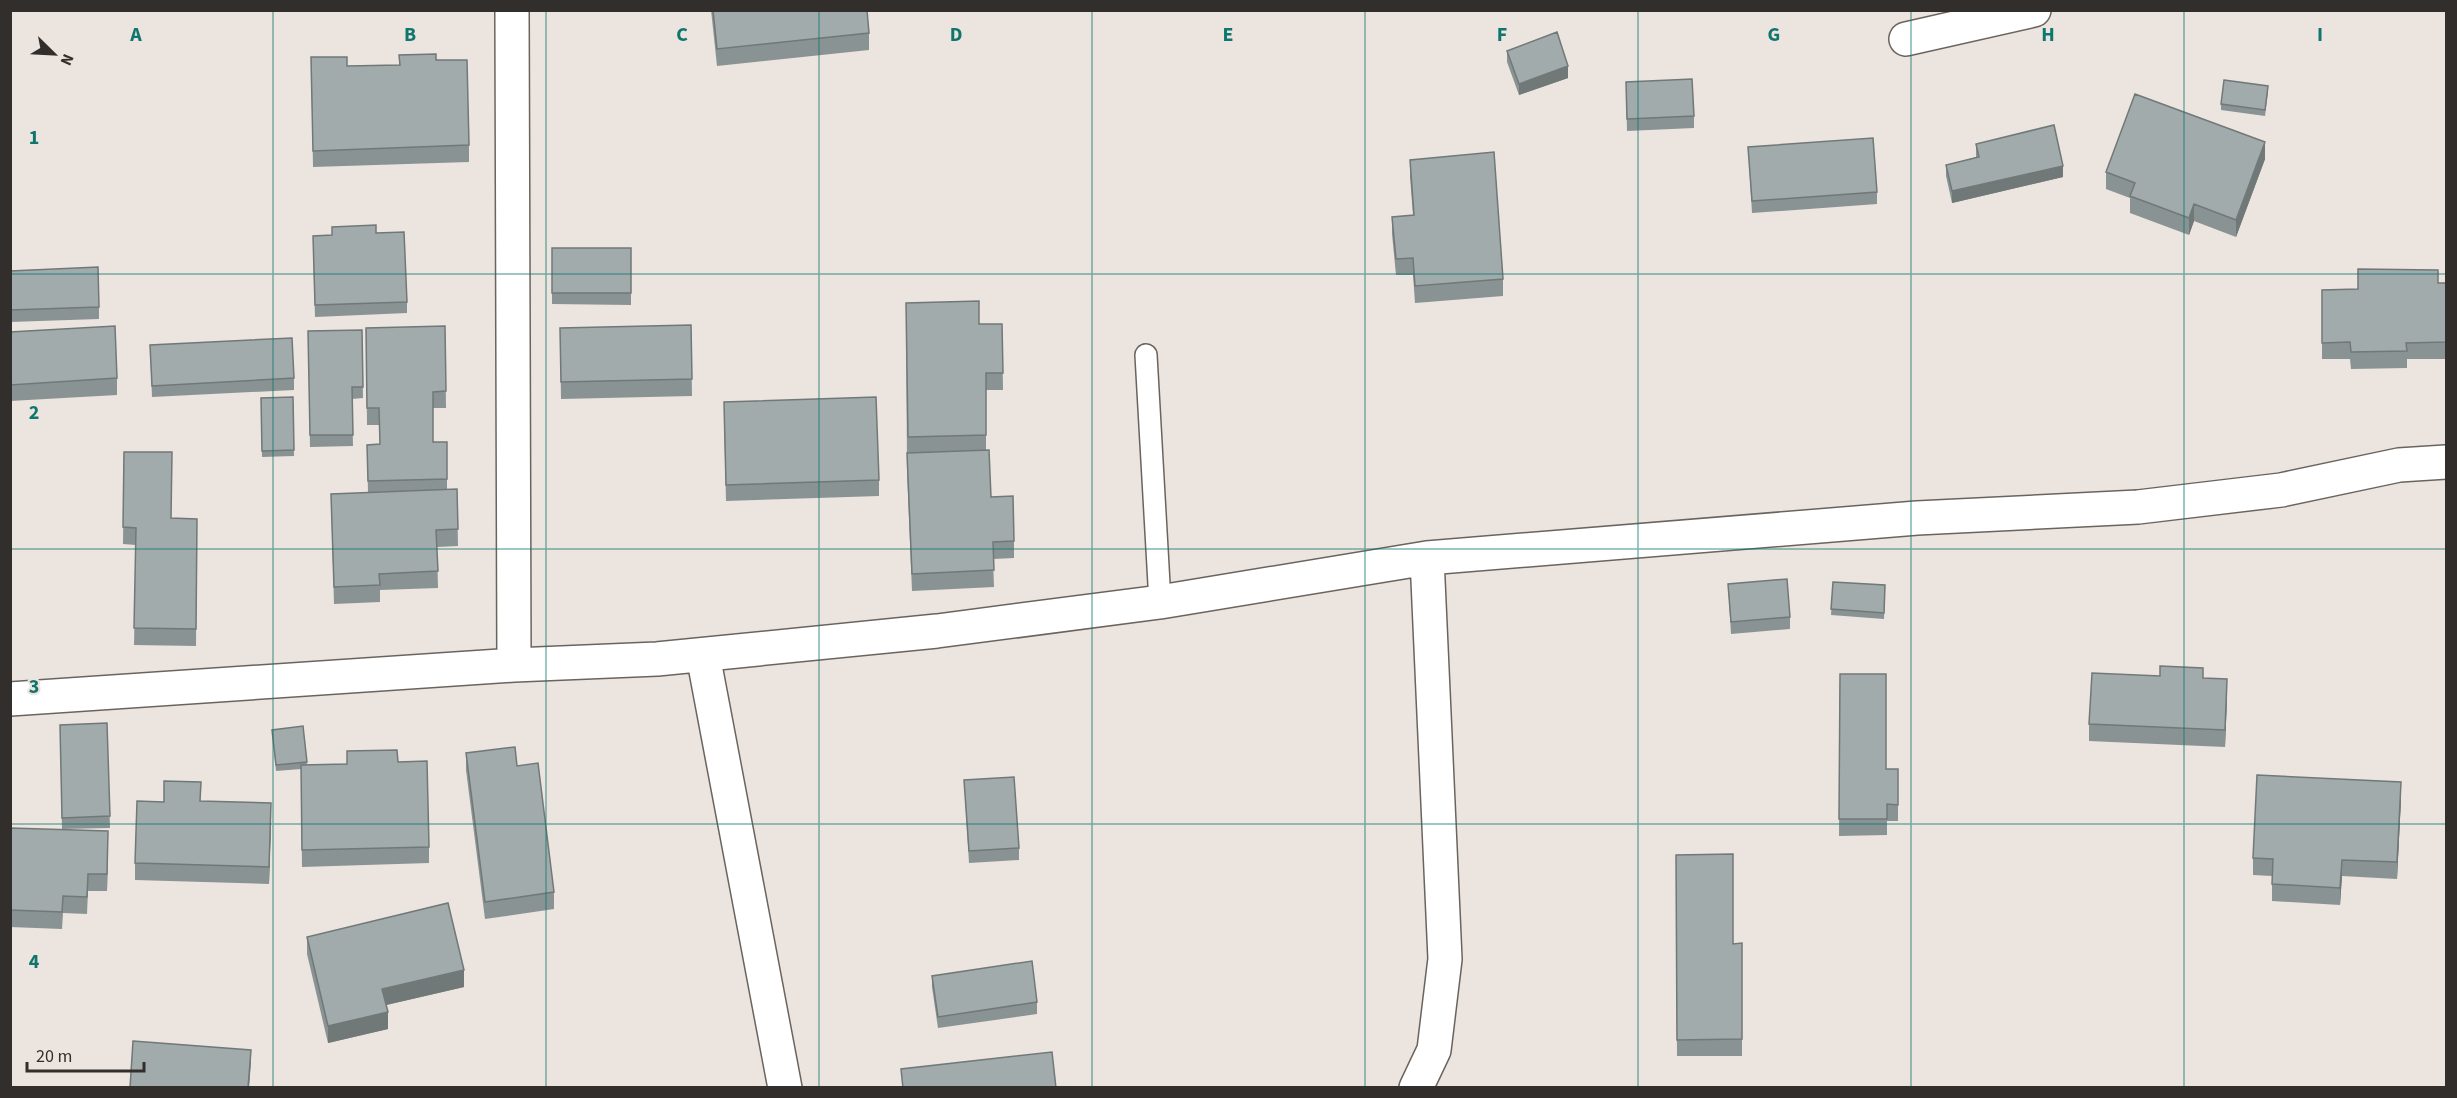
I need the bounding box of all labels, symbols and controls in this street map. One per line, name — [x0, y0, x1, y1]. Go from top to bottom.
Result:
text: A — [129, 21, 142, 49]
text: B — [404, 21, 416, 49]
text: C — [676, 21, 688, 49]
text: D — [950, 21, 962, 49]
text: E — [1223, 21, 1233, 49]
text: F — [1497, 21, 1507, 49]
text: G — [1768, 21, 1780, 49]
text: H — [2041, 21, 2055, 49]
text: I — [2317, 21, 2323, 49]
north arrow — [24, 24, 84, 84]
text: N — [55, 50, 79, 69]
text: 1 — [29, 124, 39, 152]
text: 2 — [29, 399, 39, 427]
text: 3 — [29, 673, 39, 701]
text: 4 — [29, 948, 40, 976]
scale bar — [27, 1035, 144, 1073]
text: 20 m — [36, 1044, 72, 1069]

